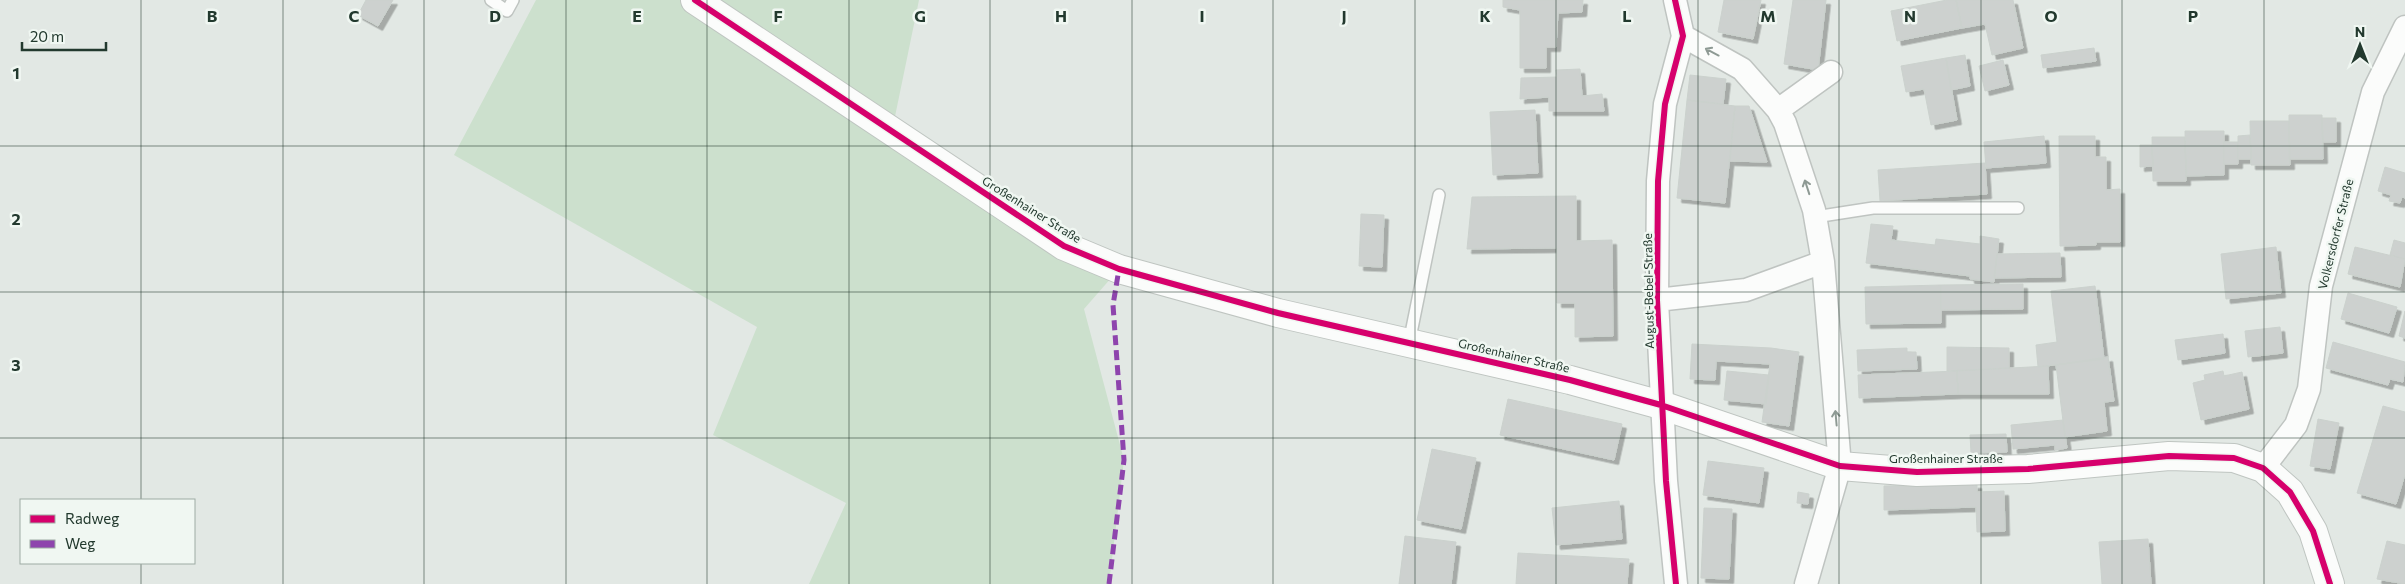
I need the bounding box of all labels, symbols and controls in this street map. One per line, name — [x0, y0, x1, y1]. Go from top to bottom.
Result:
text: B — [207, 6, 218, 25]
text: C — [349, 6, 360, 25]
text: D — [489, 6, 501, 25]
text: E — [632, 6, 642, 25]
text: F — [773, 6, 783, 25]
text: G — [914, 6, 926, 25]
text: H — [1055, 6, 1067, 25]
text: I — [1199, 6, 1205, 25]
text: J — [1341, 6, 1347, 25]
text: K — [1479, 6, 1491, 25]
text: L — [1622, 6, 1632, 25]
text: M — [1760, 6, 1776, 25]
text: N — [1904, 6, 1916, 25]
text: O — [2044, 6, 2058, 25]
text: P — [2188, 6, 2198, 25]
scale bar — [22, 20, 106, 52]
north arrow — [2335, 20, 2385, 70]
text: N — [2355, 23, 2365, 40]
text: 20 m — [30, 27, 64, 45]
one-way arrow — [1706, 47, 1720, 57]
text: 1 — [12, 63, 20, 82]
street label: Großenhainer Straße — [980, 173, 1084, 245]
street label: Volkersdorfer Straße — [2314, 177, 2356, 291]
one-way arrow — [1801, 180, 1811, 196]
text: 2 — [11, 209, 21, 228]
street label: August-Bebel-Straße — [1640, 233, 1656, 349]
street label: Großenhainer Straße — [1457, 335, 1571, 375]
text: 3 — [11, 355, 21, 374]
one-way arrow — [1831, 410, 1840, 426]
street label: Großenhainer Straße — [1889, 451, 2003, 465]
legend — [20, 499, 195, 564]
text: Radweg — [65, 509, 119, 527]
text: Weg — [65, 534, 95, 552]

